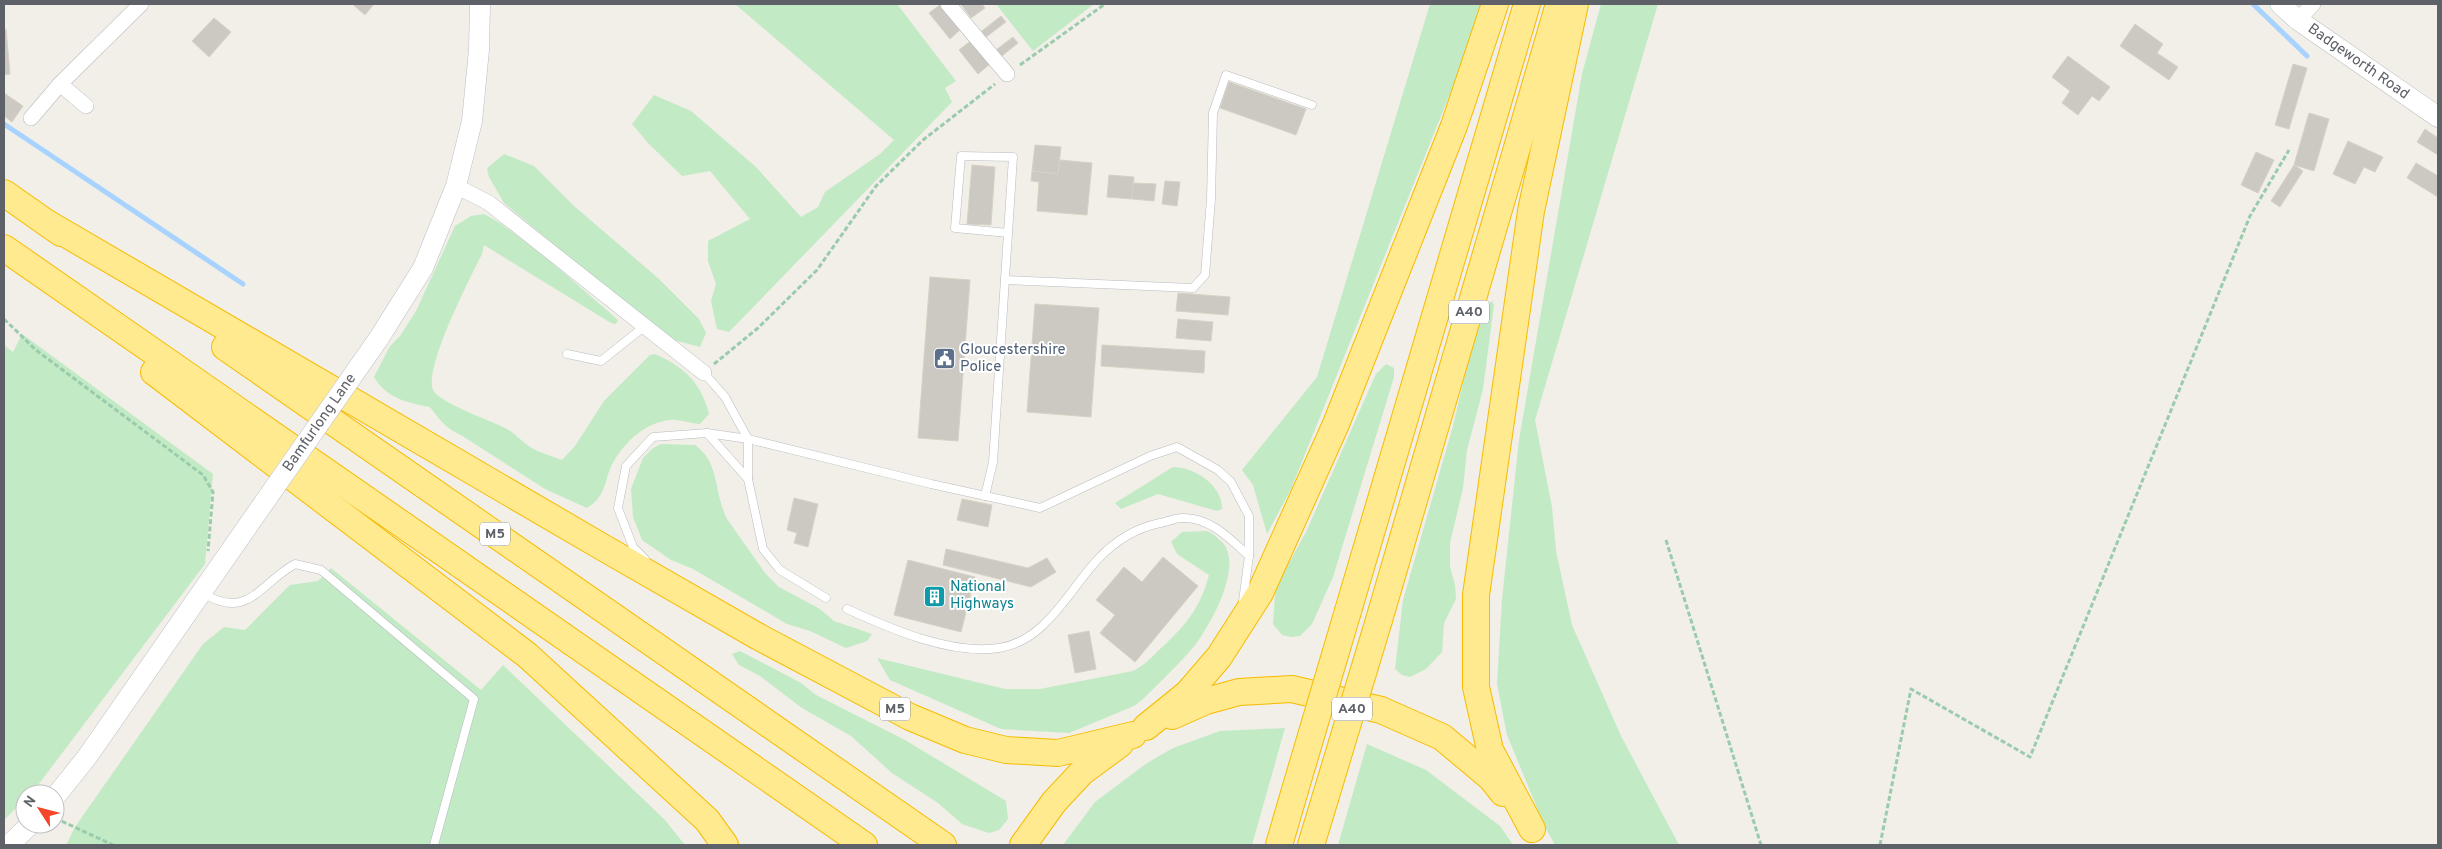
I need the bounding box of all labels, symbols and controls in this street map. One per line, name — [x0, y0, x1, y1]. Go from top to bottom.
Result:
street label: Badgeworth Road — [2303, 20, 2413, 104]
road number: A40 — [1449, 300, 1489, 324]
place label: Gloucestershire Police — [960, 341, 1066, 377]
public building icon: Gloucestershire Police — [932, 347, 956, 371]
street label: Bamfurlong Lane — [279, 370, 361, 476]
road number: M5 — [480, 522, 510, 546]
place label: National Highways — [950, 578, 1014, 614]
building icon: National Highways — [922, 584, 946, 608]
road number: M5 — [880, 698, 910, 721]
road number: A40 — [1332, 698, 1372, 721]
north arrow — [15, 784, 65, 834]
text: N — [21, 793, 41, 811]

